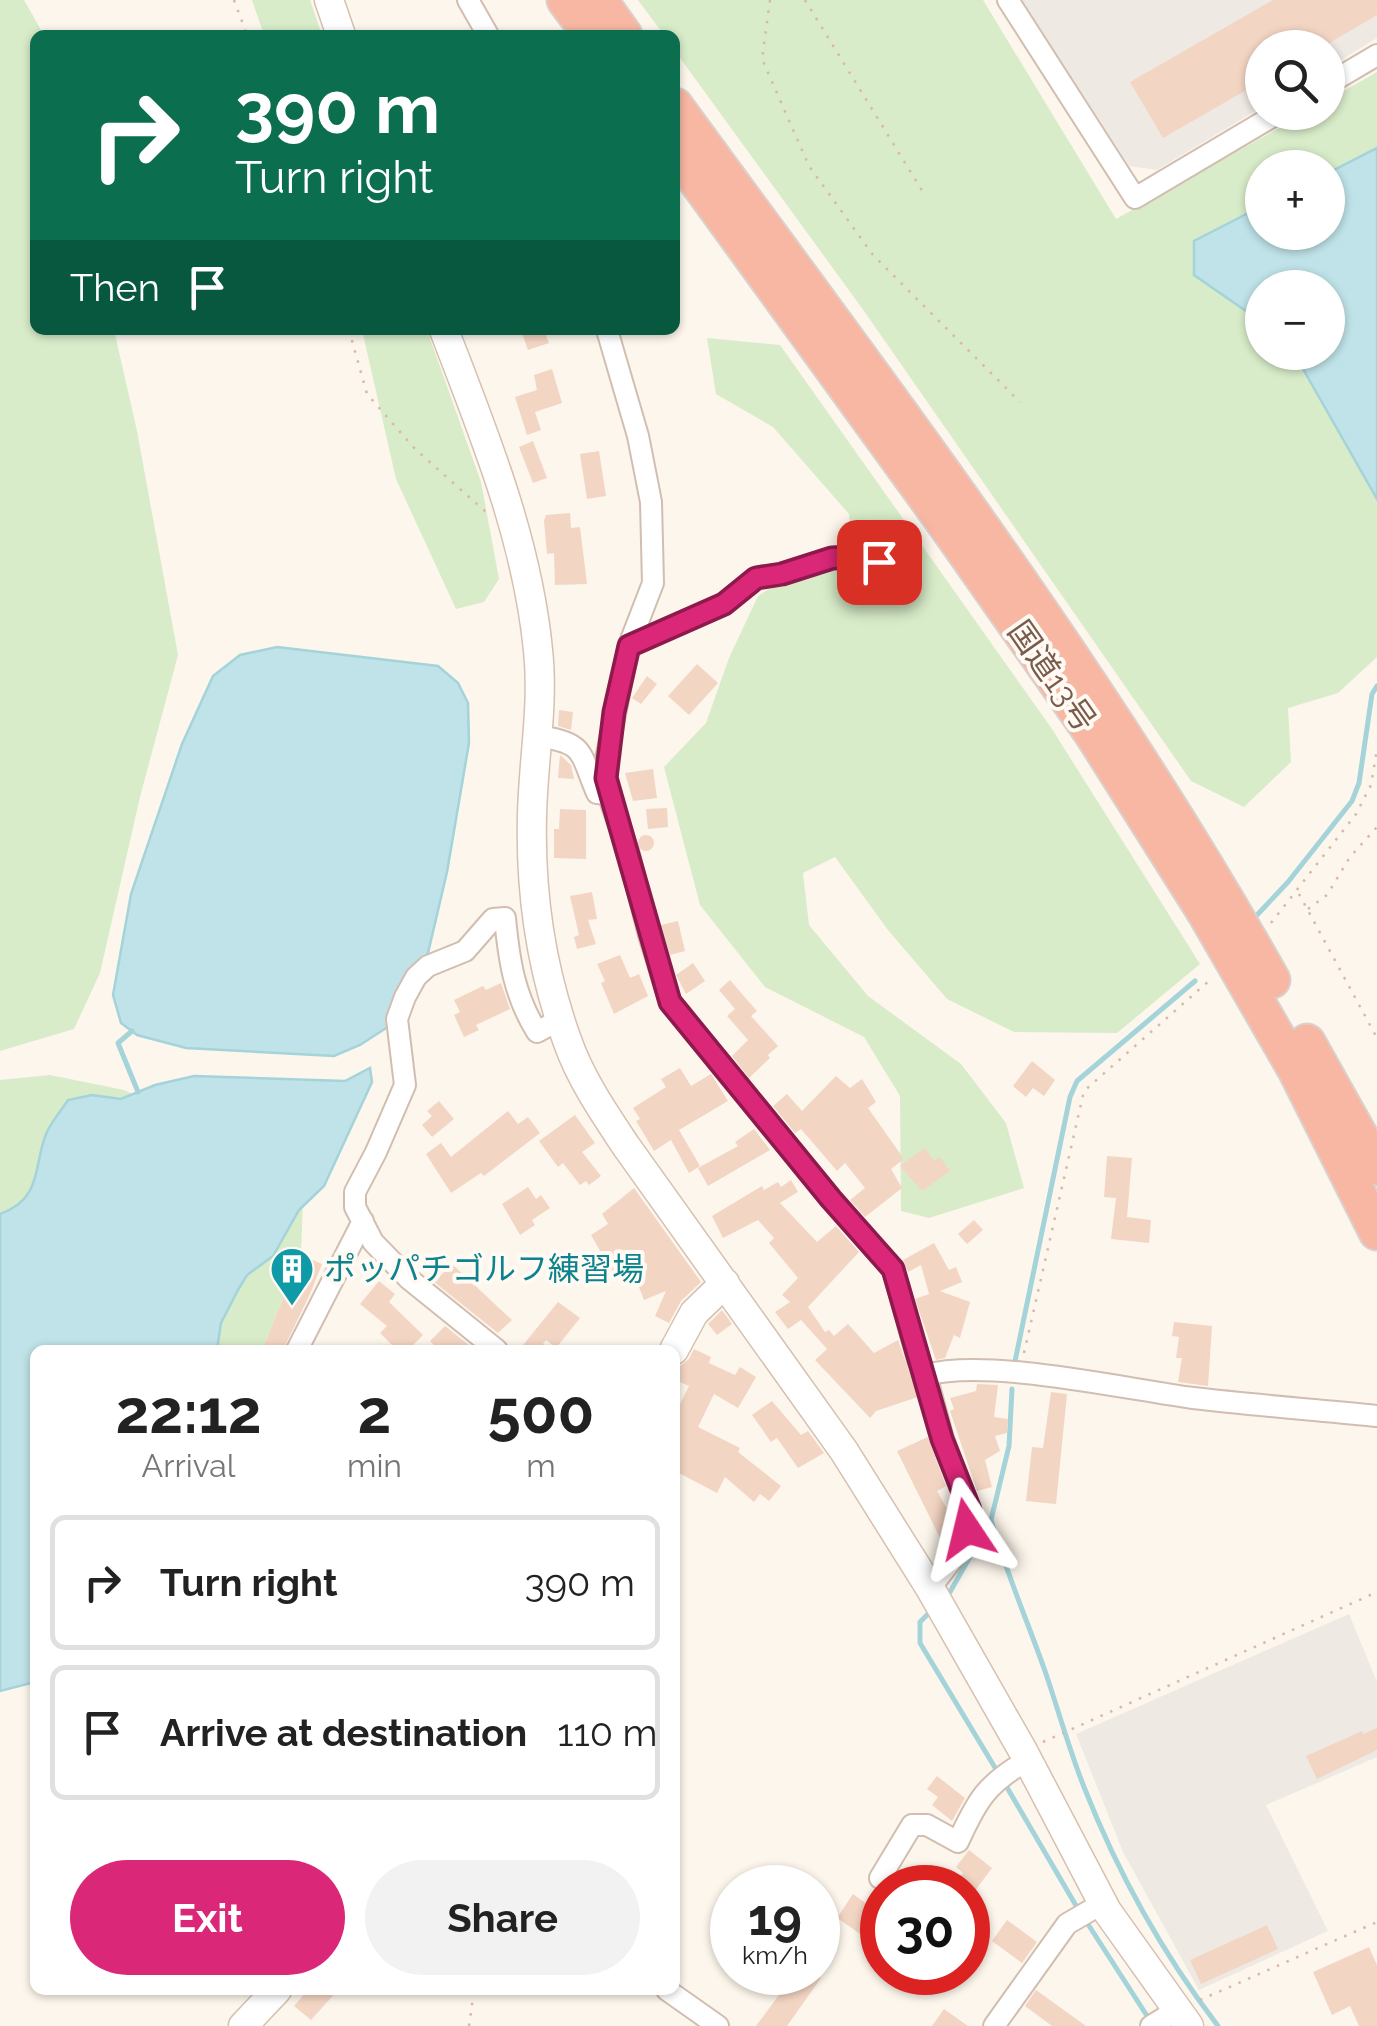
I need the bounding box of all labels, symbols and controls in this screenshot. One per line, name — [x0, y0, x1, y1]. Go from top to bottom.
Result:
map controls — [1245, 30, 1345, 370]
button: search — [1245, 30, 1345, 130]
text: 390 m — [235, 67, 440, 149]
icon: right — [70, 70, 200, 200]
button: + — [1245, 150, 1345, 250]
text: Turn right — [235, 151, 433, 204]
icon: arrive — [180, 260, 235, 315]
text: Then — [70, 265, 160, 310]
button: − — [1245, 270, 1345, 370]
pin — [837, 520, 922, 605]
icon: arrive — [852, 535, 907, 590]
street label: 国道13号 — [1001, 613, 1104, 738]
building icon: ポッパチゴルフ練習場 — [269, 1246, 315, 1307]
place label: ポッパチゴルフ練習場 — [324, 1250, 644, 1287]
text: 22:12 — [116, 1377, 261, 1447]
text: 2 — [358, 1377, 391, 1447]
text: 500 — [488, 1377, 594, 1447]
text: Arrival — [142, 1447, 235, 1484]
text: min — [347, 1447, 402, 1484]
text: m — [526, 1447, 556, 1484]
position arrow — [915, 1477, 1019, 1581]
icon: right — [75, 1555, 130, 1610]
text: Turn right — [160, 1560, 337, 1605]
text: 390 m — [525, 1560, 635, 1605]
icon: arrive — [75, 1705, 130, 1760]
text: Arrive at destination — [160, 1710, 527, 1755]
text: 110 m — [557, 1710, 658, 1755]
button: Exit — [70, 1860, 345, 1975]
button: Share — [365, 1860, 640, 1975]
speed limit sign: 30 — [860, 1865, 990, 1995]
text: 19 — [748, 1888, 802, 1947]
text: km/h — [742, 1940, 808, 1970]

